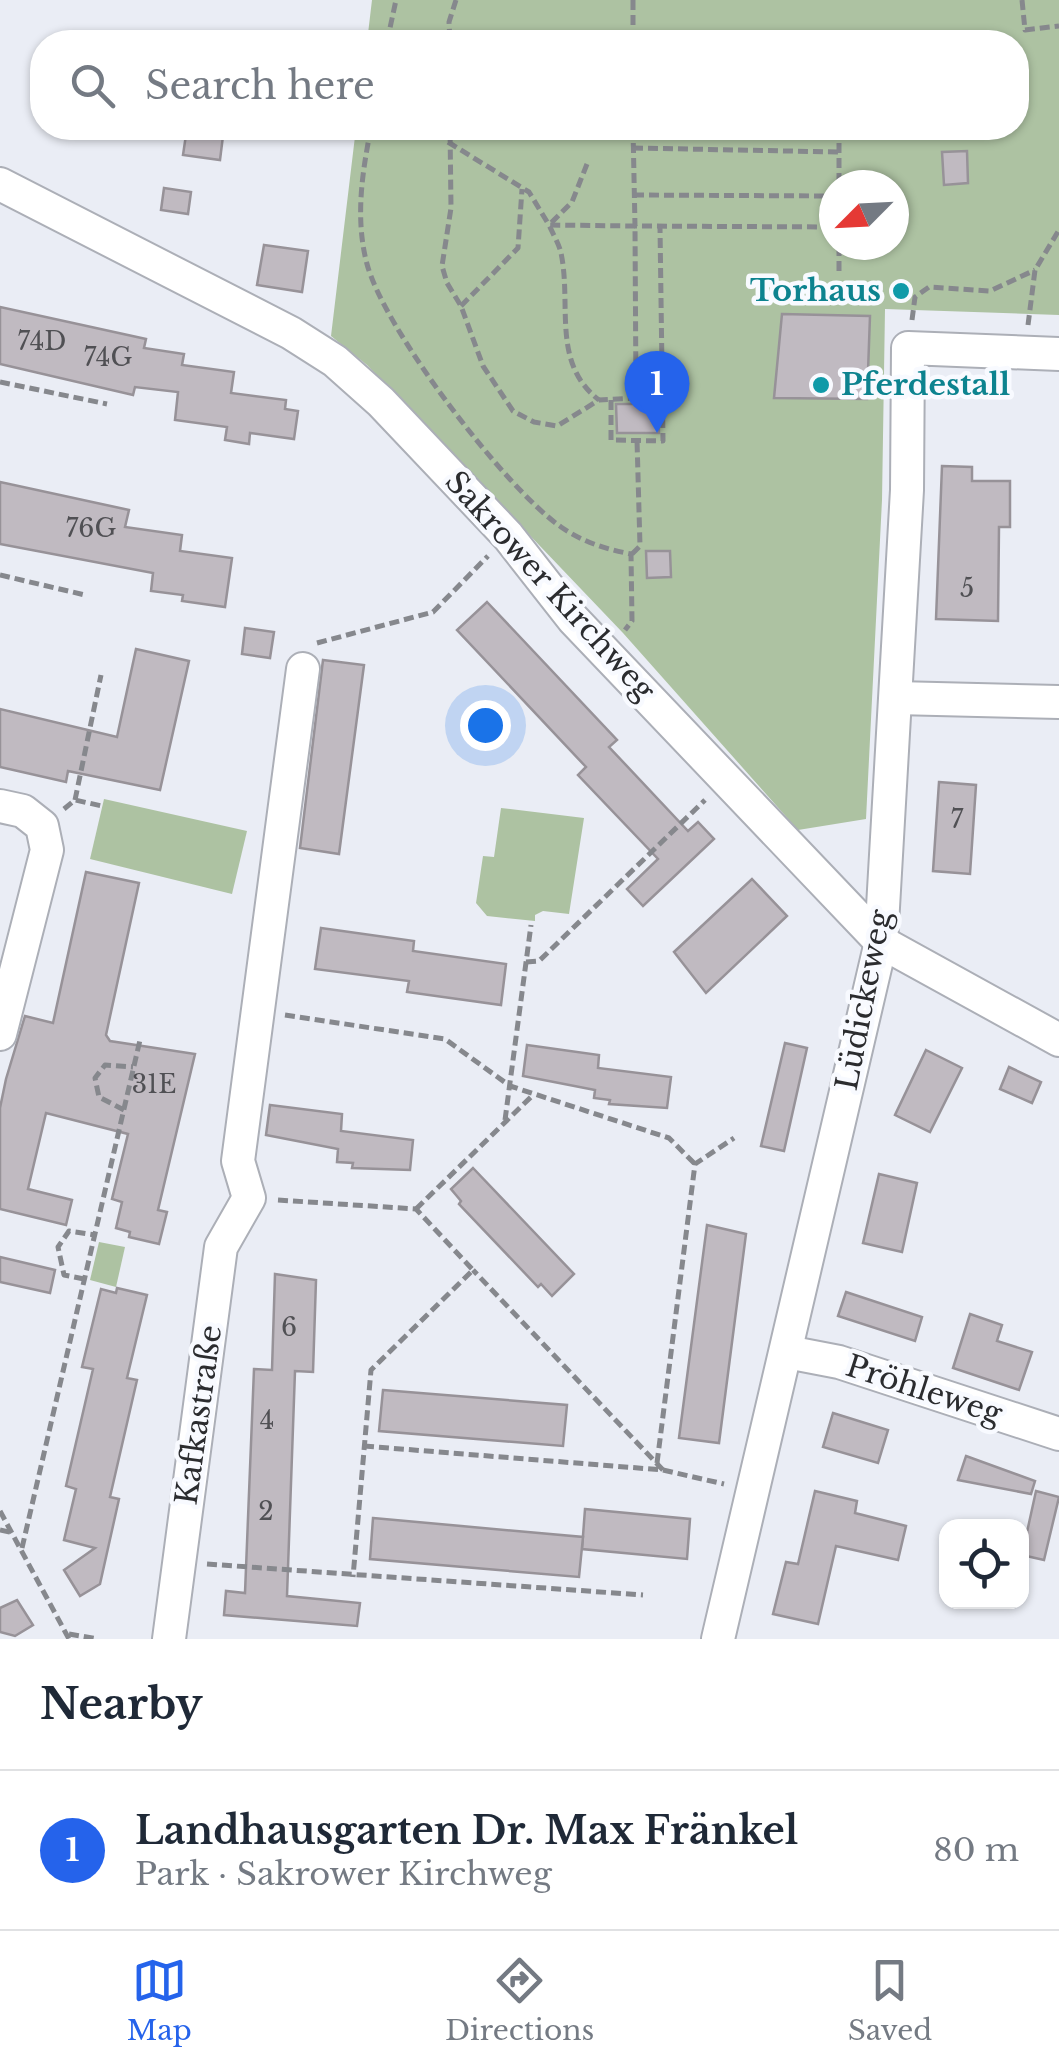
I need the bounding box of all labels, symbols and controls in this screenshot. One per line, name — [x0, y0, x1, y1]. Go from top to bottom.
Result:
search box — [30, 30, 1029, 140]
icon: search — [65, 58, 120, 113]
text: Search here — [145, 62, 375, 109]
north arrow — [819, 170, 909, 260]
place label: Torhaus — [750, 272, 881, 309]
marker: Torhaus — [890, 280, 912, 302]
house number: 74D — [18, 326, 66, 357]
house number: 74G — [84, 342, 132, 373]
pin: 1 — [624, 350, 690, 433]
place label: Pferdestall — [841, 366, 1010, 403]
marker: Pferdestall — [810, 374, 832, 396]
street label: Sakrower Kirchweg — [438, 463, 664, 709]
house number: 76G — [66, 513, 116, 544]
house number: 5 — [960, 573, 974, 604]
your location — [460, 700, 511, 751]
house number: 7 — [951, 804, 964, 835]
street label: Lüdickeweg — [828, 906, 899, 1093]
house number: 31E — [132, 1069, 176, 1100]
house number: 6 — [281, 1312, 297, 1343]
street label: Kafkastraße — [168, 1323, 229, 1507]
street label: Pröhleweg — [842, 1347, 1008, 1432]
house number: 4 — [260, 1405, 274, 1436]
house number: 2 — [258, 1496, 274, 1527]
map controls — [939, 1519, 1029, 1609]
button: locate — [939, 1519, 1029, 1609]
text: Nearby — [40, 1678, 203, 1730]
text: Landhausgarten Dr. Max Fränkel — [135, 1807, 798, 1854]
text: 1 — [66, 1830, 79, 1870]
text: 80 m — [933, 1830, 1019, 1870]
text: Park · Sakrower Kirchweg — [135, 1854, 552, 1894]
tab: Map — [127, 1953, 192, 2048]
tab: Directions — [445, 1953, 594, 2048]
tab: Saved — [848, 1953, 932, 2048]

